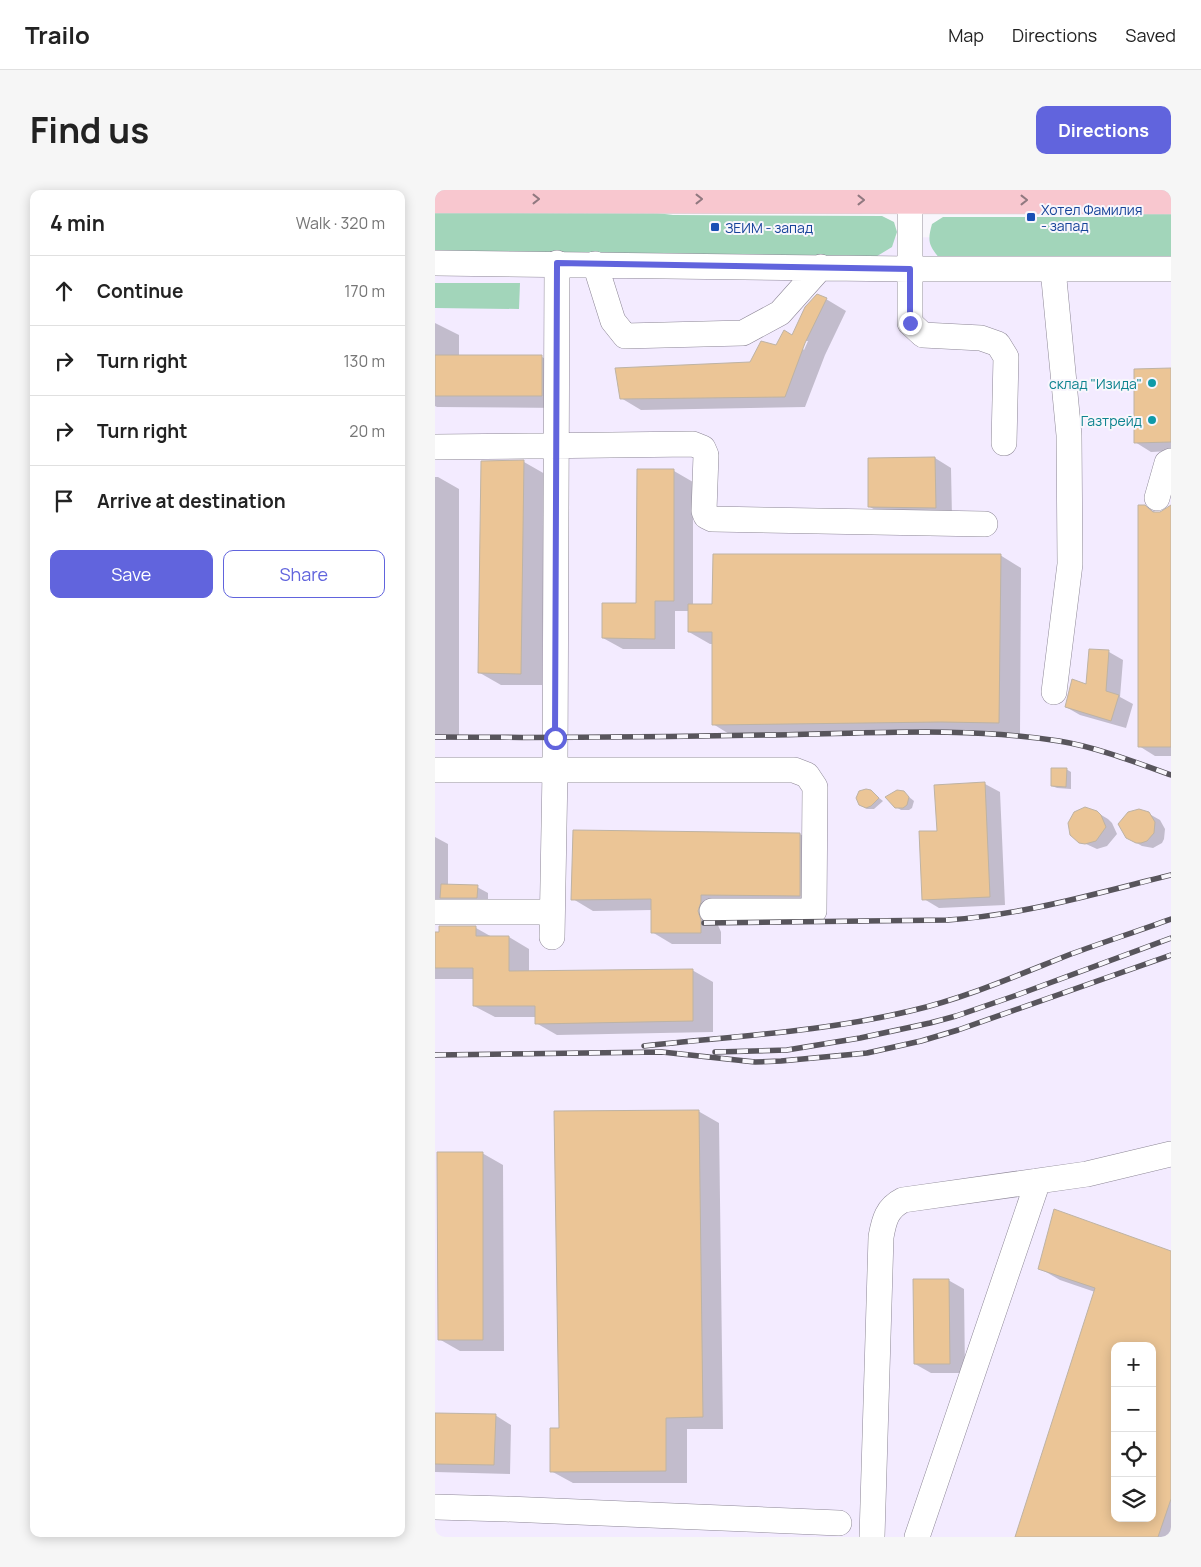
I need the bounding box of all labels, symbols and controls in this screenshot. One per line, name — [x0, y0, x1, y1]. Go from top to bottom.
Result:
text: Trailo — [25, 18, 90, 51]
text: Map — [948, 23, 984, 47]
text: Directions — [1012, 23, 1097, 47]
text: Saved — [1125, 23, 1176, 47]
text: Find us — [30, 106, 149, 154]
button: Directions — [1036, 106, 1171, 154]
one-way arrow — [532, 194, 540, 204]
one-way arrow — [695, 194, 703, 204]
one-way arrow — [858, 195, 865, 205]
one-way arrow — [1020, 195, 1028, 205]
place label: Хотел Фамилия - запад — [1041, 200, 1143, 235]
text: 4 min — [50, 209, 105, 237]
marker: Хотел Фамилия - запад — [1025, 211, 1037, 223]
text: Walk · 320 m — [296, 212, 385, 234]
place label: ЗЕИМ - запад — [725, 218, 813, 237]
marker: ЗЕИМ - запад — [709, 221, 721, 233]
icon: ahead — [50, 277, 78, 305]
text: Continue — [97, 278, 183, 304]
text: 170 m — [344, 280, 385, 302]
route end — [899, 312, 922, 335]
icon: right — [50, 347, 78, 375]
text: Turn right — [97, 348, 187, 374]
text: 130 m — [343, 350, 385, 372]
place label: склад "Изида" — [1049, 374, 1142, 393]
marker: склад "Изида" — [1146, 377, 1158, 389]
place label: Газтрейд — [1081, 411, 1142, 430]
marker: Газтрейд — [1146, 414, 1158, 426]
icon: right — [50, 417, 78, 445]
text: Turn right — [97, 418, 187, 444]
text: 20 m — [349, 420, 385, 442]
icon: arrive — [50, 487, 78, 515]
text: Arrive at destination — [97, 488, 286, 514]
button: Save — [50, 550, 213, 598]
button: Share — [223, 550, 385, 598]
route start — [544, 727, 567, 750]
map controls — [1111, 1342, 1156, 1522]
button: + — [1111, 1342, 1156, 1387]
button: − — [1111, 1387, 1156, 1432]
button: locate — [1111, 1432, 1156, 1477]
button: layers — [1111, 1477, 1156, 1522]

